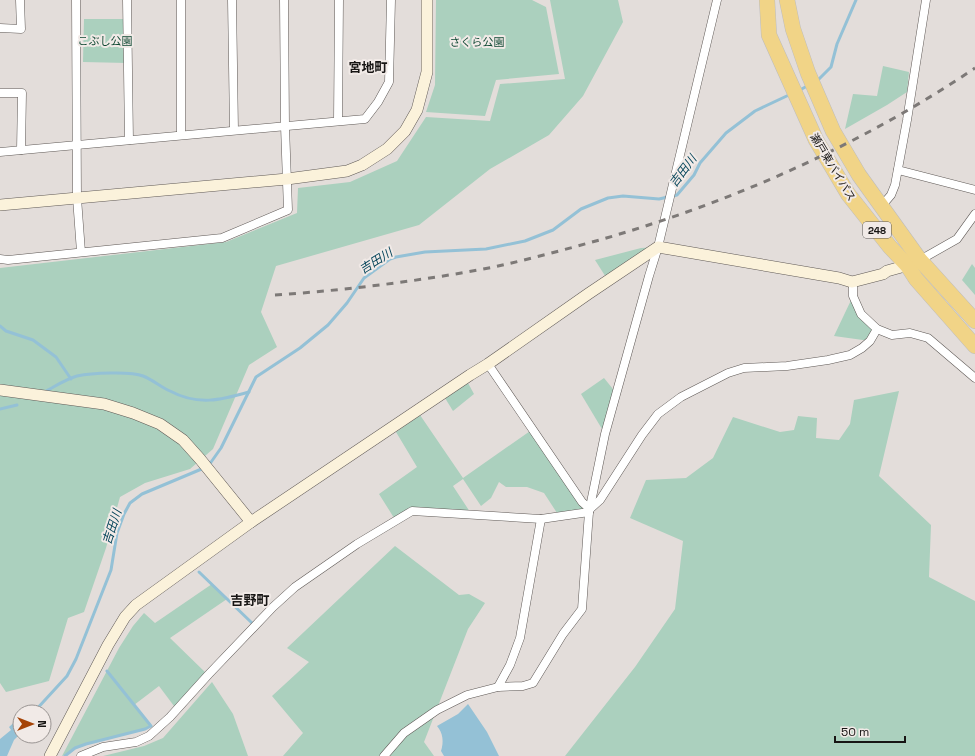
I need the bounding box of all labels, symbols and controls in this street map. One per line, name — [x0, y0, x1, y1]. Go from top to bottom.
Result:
park label: こぶし公園 — [78, 34, 133, 48]
park label: さくら公園 — [450, 35, 505, 49]
district label: 宮地町 — [348, 59, 388, 76]
street label: 瀬戸東バイパス — [807, 130, 859, 204]
water label: 吉田川 — [666, 150, 701, 190]
road number: 248 — [863, 222, 891, 238]
water label: 吉田川 — [356, 244, 397, 277]
water label: 吉田川 — [99, 506, 126, 547]
district label: 吉野町 — [230, 592, 270, 609]
north arrow — [12, 704, 52, 744]
scale bar — [835, 718, 905, 744]
text: N — [35, 720, 49, 728]
text: 50 m — [841, 724, 869, 740]

